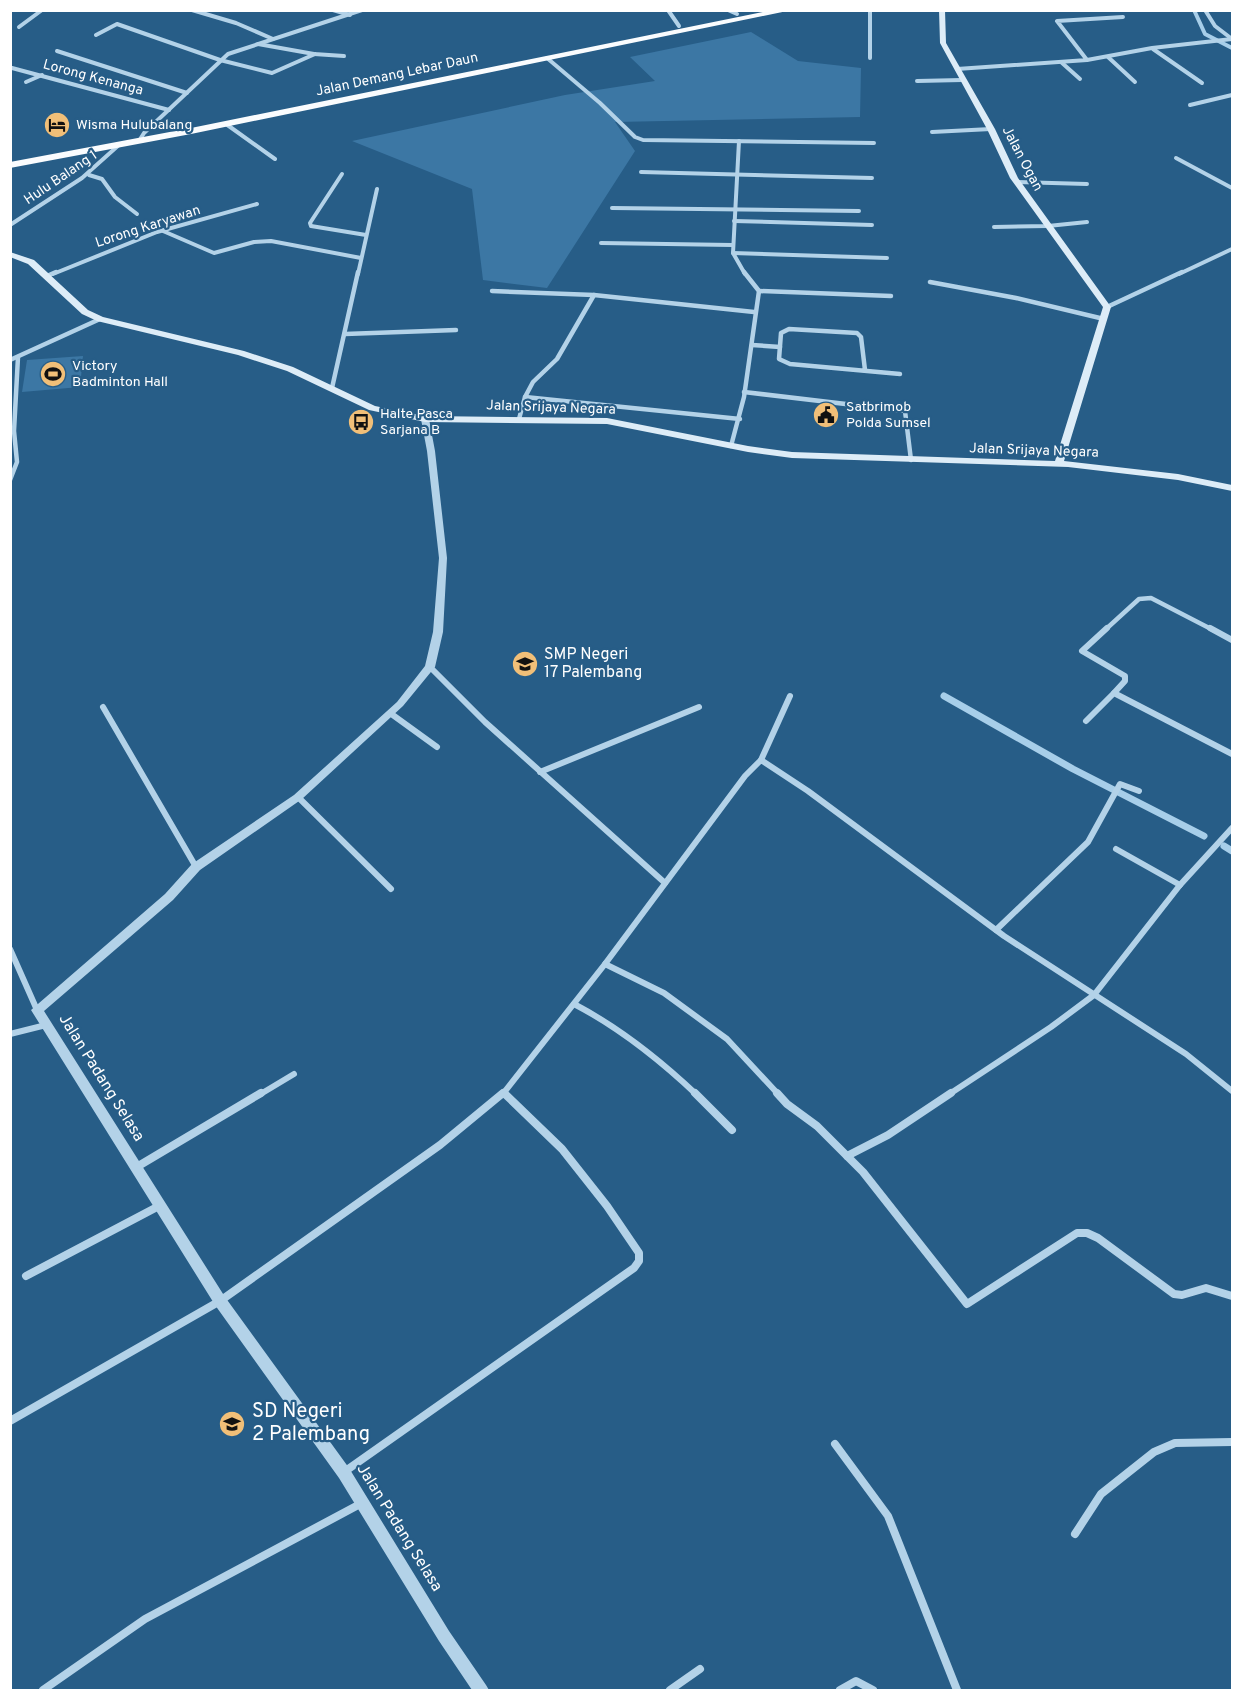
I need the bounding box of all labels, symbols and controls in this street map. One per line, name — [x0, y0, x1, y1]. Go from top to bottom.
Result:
street label: Jalan Demang Lebar Daun — [314, 49, 480, 101]
street label: Lorong Kenanga — [41, 56, 145, 100]
hotel icon: Wisma Hulubalang — [42, 110, 72, 140]
place label: Wisma Hulubalang — [76, 117, 192, 134]
street label: Jalan Ogan — [998, 124, 1046, 194]
street label: Hulu Balang 1 — [21, 147, 101, 209]
street label: Lorong Karyawan — [93, 202, 203, 252]
place label: Victory Badminton Hall — [72, 358, 168, 391]
sports icon: Victory Badminton Hall — [38, 359, 68, 389]
street label: Jalan Srijaya Negara — [486, 397, 616, 419]
place label: Satbrimob Polda Sumsel — [846, 399, 931, 432]
public building icon: Satbrimob Polda Sumsel — [811, 400, 841, 430]
place label: Halte Pasca Sarjana B — [380, 406, 453, 439]
bus stop icon: Halte Pasca Sarjana B — [346, 407, 376, 437]
street label: Jalan Srijaya Negara — [969, 440, 1099, 462]
place label: SMP Negeri 17 Palembang — [544, 645, 642, 683]
school or university icon: SMP Negeri 17 Palembang — [510, 649, 540, 679]
street label: Jalan Padang Selasa — [54, 1010, 148, 1146]
place label: SD Negeri 2 Palembang — [252, 1399, 370, 1448]
school or university icon: SD Negeri 2 Palembang — [217, 1409, 247, 1439]
street label: Jalan Padang Selasa — [352, 1460, 446, 1596]

